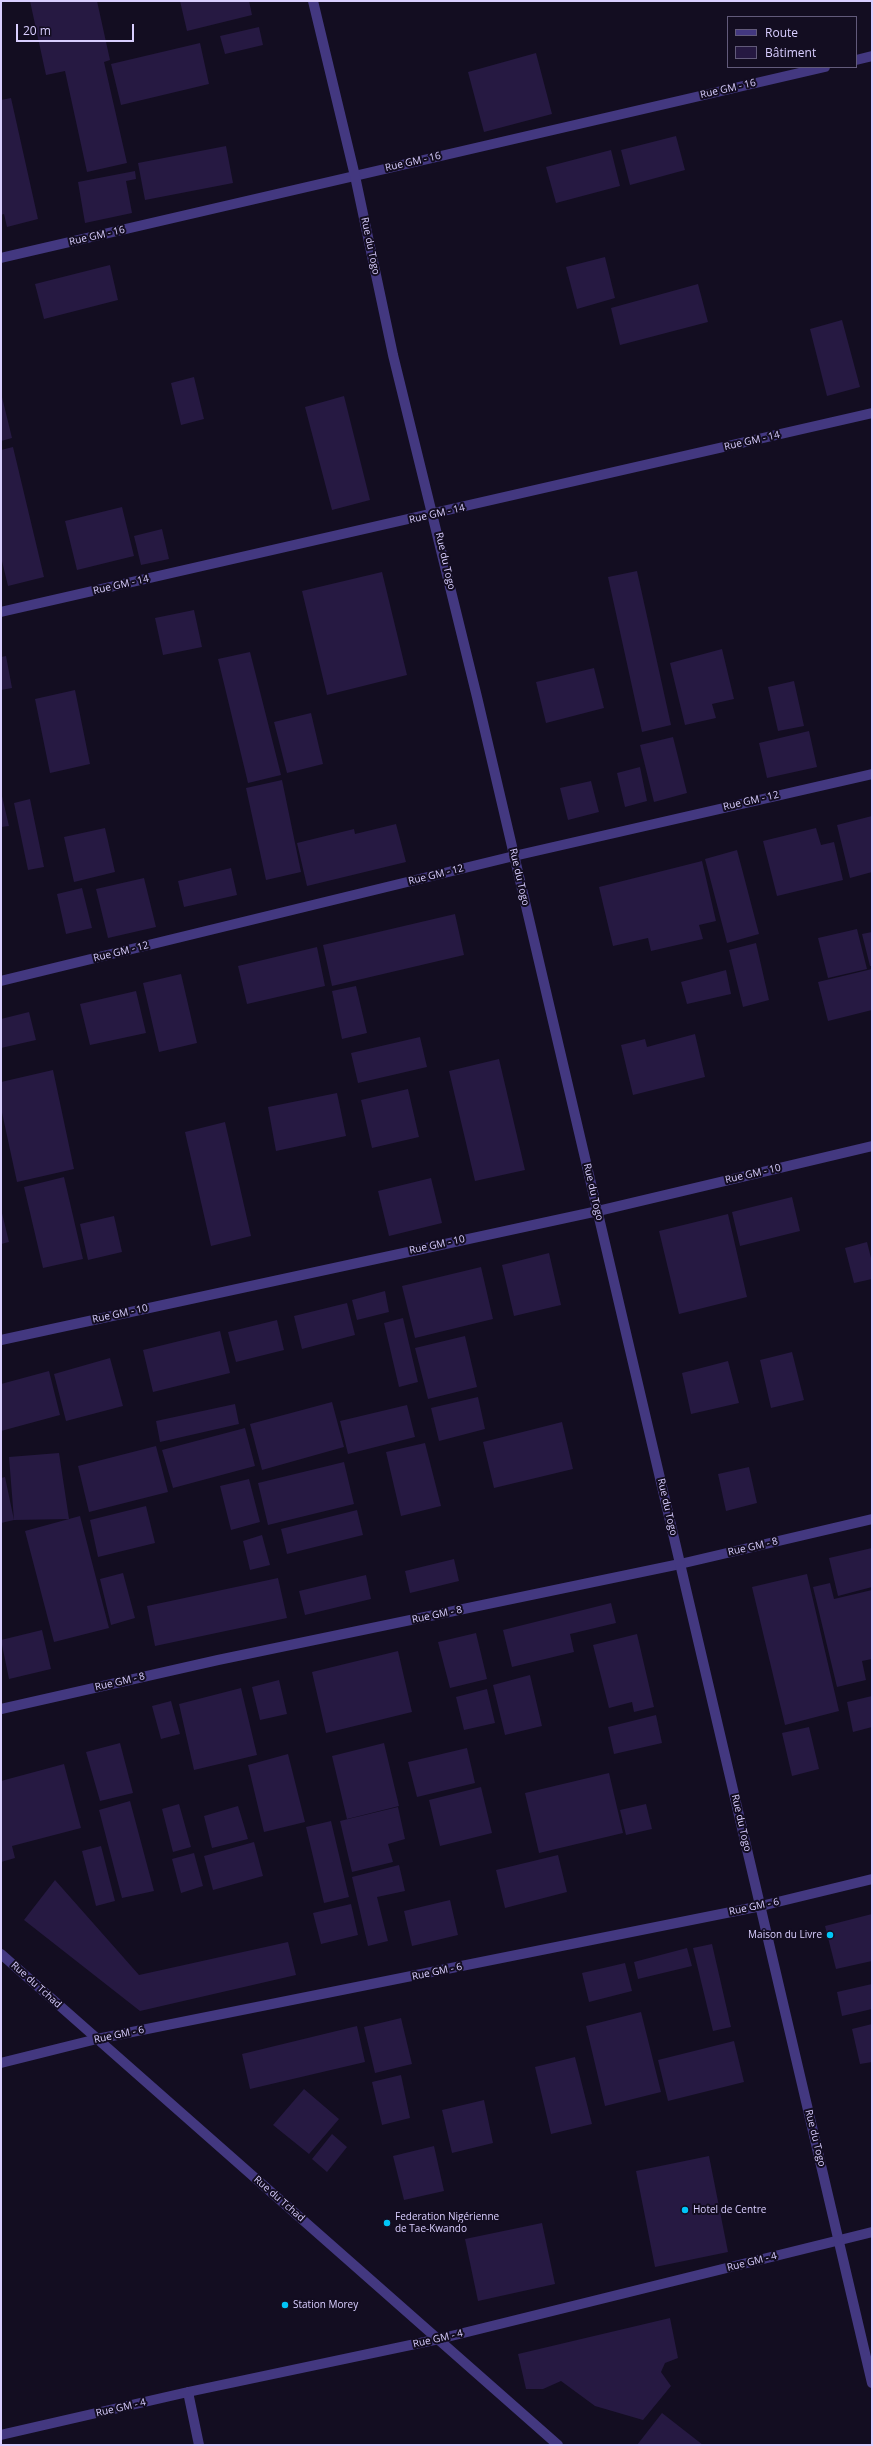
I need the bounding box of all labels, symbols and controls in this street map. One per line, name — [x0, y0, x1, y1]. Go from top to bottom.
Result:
scale bar — [18, 16, 136, 42]
legend — [727, 16, 857, 68]
text: 20 m — [23, 22, 51, 39]
text: Route — [765, 24, 798, 41]
text: Bâtiment — [765, 44, 816, 61]
street label: Rue GM - 16 — [699, 77, 757, 101]
street label: Rue GM - 16 — [384, 150, 442, 174]
street label: Rue du Togo — [358, 216, 382, 276]
street label: Rue GM - 16 — [68, 224, 126, 248]
street label: Rue GM - 14 — [723, 429, 781, 453]
street label: Rue GM - 14 — [408, 502, 466, 526]
street label: Rue du Togo — [433, 531, 457, 591]
street label: Rue GM - 14 — [92, 573, 150, 597]
street label: Rue GM - 12 — [722, 789, 780, 813]
street label: Rue du Togo — [507, 847, 531, 907]
street label: Rue GM - 12 — [407, 862, 465, 888]
street label: Rue GM - 12 — [92, 939, 150, 965]
street label: Rue du Togo — [581, 1162, 605, 1222]
street label: Rue GM - 10 — [724, 1162, 782, 1186]
street label: Rue GM - 10 — [408, 1233, 466, 1257]
street label: Rue GM - 10 — [91, 1302, 149, 1326]
street label: Rue du Togo — [655, 1477, 679, 1537]
street label: Rue GM - 8 — [727, 1535, 779, 1559]
street label: Rue GM - 8 — [411, 1604, 463, 1626]
street label: Rue GM - 8 — [94, 1670, 146, 1694]
street label: Rue du Togo — [729, 1793, 753, 1853]
street label: Rue GM - 6 — [728, 1896, 780, 1918]
place label: Maison du Livre — [748, 1929, 822, 1941]
marker: Maison du Livre — [825, 1930, 835, 1940]
street label: Rue du Tchad — [8, 1959, 64, 2011]
street label: Rue GM - 6 — [411, 1961, 463, 1983]
street label: Rue GM - 6 — [93, 2024, 145, 2046]
street label: Rue du Togo — [802, 2108, 828, 2168]
street label: Rue du Tchad — [251, 2174, 307, 2224]
place label: Hotel de Centre — [693, 2204, 766, 2216]
marker: Hotel de Centre — [680, 2205, 690, 2215]
place label: Federation Nigérienne de Tae-Kwando — [395, 2211, 499, 2234]
marker: Federation Nigérienne de Tae-Kwando — [382, 2218, 392, 2228]
street label: Rue GM - 4 — [726, 2250, 778, 2274]
place label: Station Morey — [293, 2299, 358, 2311]
marker: Station Morey — [280, 2300, 290, 2310]
street label: Rue GM - 4 — [412, 2327, 464, 2351]
street label: Rue GM - 4 — [95, 2396, 147, 2420]

